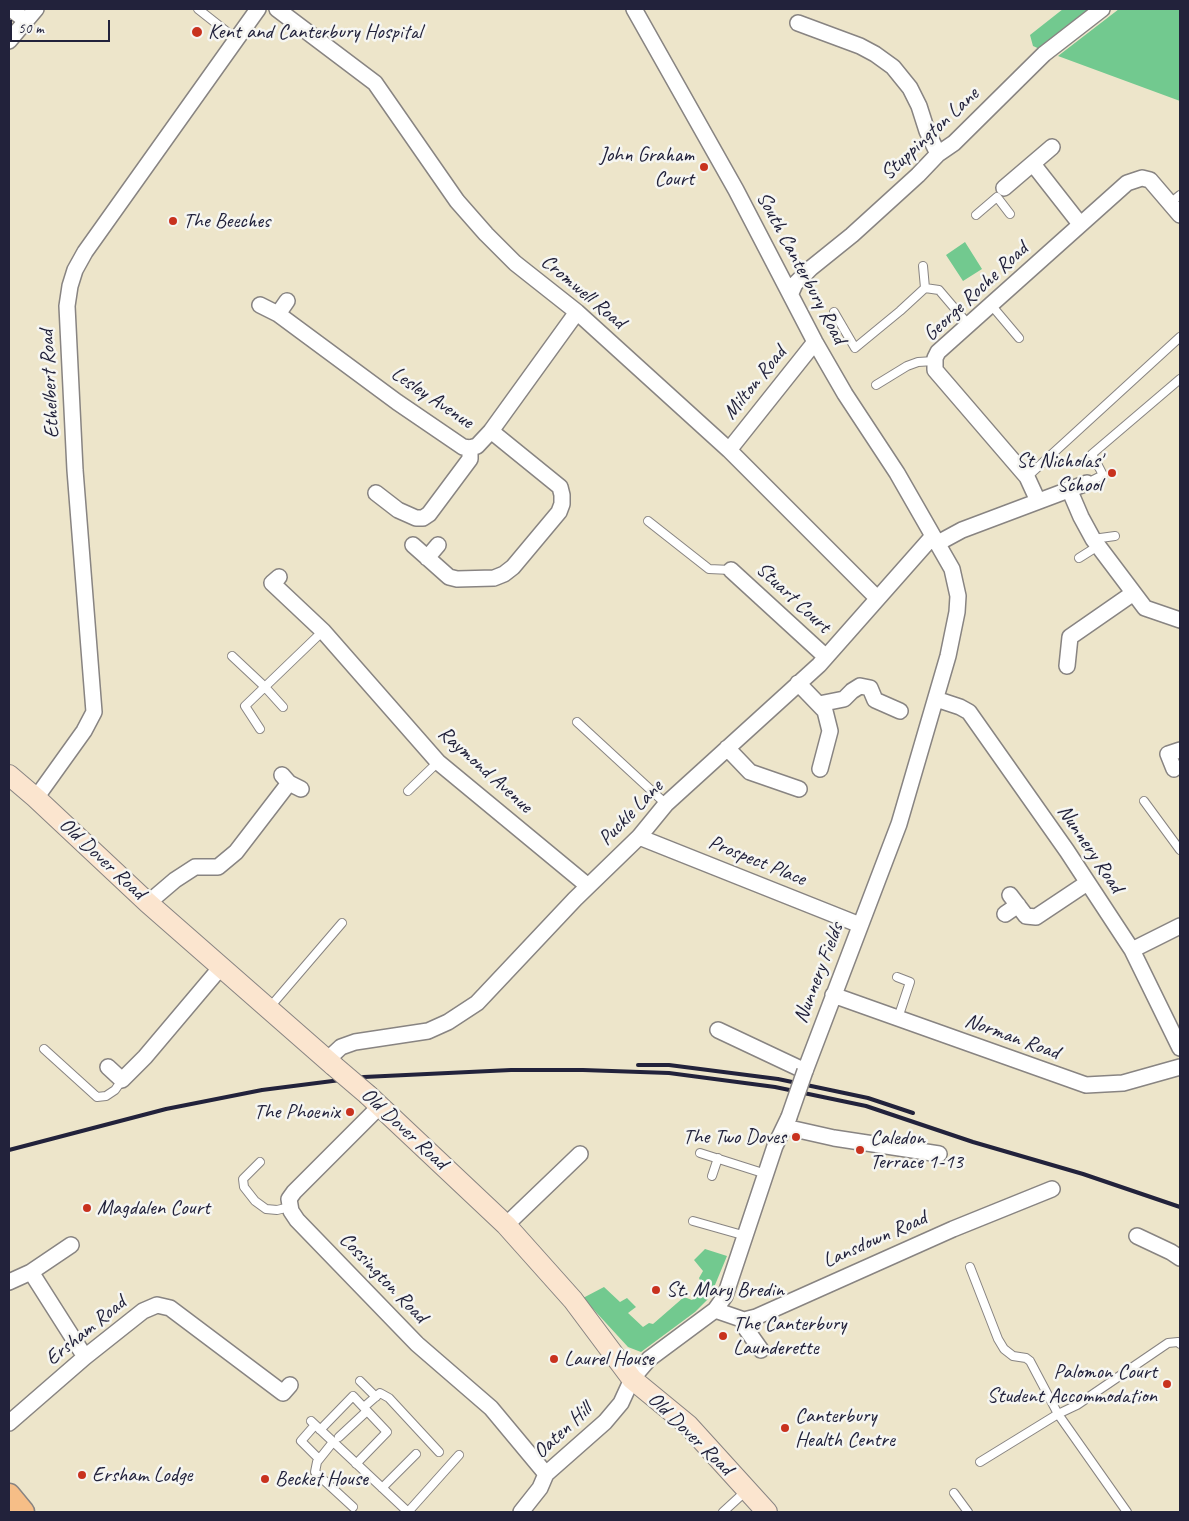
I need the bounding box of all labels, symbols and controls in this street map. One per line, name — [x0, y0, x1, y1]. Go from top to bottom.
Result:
scale bar — [12, 10, 112, 42]
text: 50 m — [18, 19, 44, 38]
place label: Kent and Canterbury Hospital — [208, 19, 422, 45]
marker: Kent and Canterbury Hospital — [190, 25, 204, 39]
street label: Stuppington Lane — [876, 82, 984, 186]
place label: John Graham Court — [600, 142, 694, 192]
marker: John Graham Court — [698, 161, 710, 173]
street label: South Canterbury Road — [750, 188, 852, 348]
place label: The Beeches — [183, 208, 270, 234]
marker: The Beeches — [167, 215, 179, 227]
street label: George Roche Road — [918, 237, 1034, 347]
street label: Cromwell Road — [536, 249, 630, 335]
street label: Ethelbert Road — [35, 329, 65, 439]
street label: Milton Road — [718, 341, 792, 425]
street label: Lesley Avenue — [386, 361, 478, 435]
place label: St Nicholas' School — [1016, 448, 1102, 498]
marker: St Nicholas' School — [1106, 467, 1118, 479]
street label: Stuart Court — [750, 557, 836, 639]
street label: Raymond Avenue — [433, 721, 537, 819]
street label: Puckle Lane — [594, 775, 668, 851]
street label: Nunnery Road — [1051, 800, 1129, 898]
street label: Old Dover Road — [53, 813, 151, 905]
street label: Prospect Place — [705, 830, 809, 892]
street label: Nunnery Fields — [788, 919, 850, 1027]
street label: Norman Road — [961, 1008, 1063, 1066]
street label: Old Dover Road — [355, 1083, 453, 1175]
place label: The Phoenix — [254, 1099, 340, 1125]
marker: The Phoenix — [344, 1106, 356, 1118]
place label: The Two Doves — [683, 1124, 786, 1150]
place label: Caledon Terrace 1-13 — [870, 1125, 963, 1175]
marker: The Two Doves — [790, 1131, 802, 1143]
marker: Caledon Terrace 1-13 — [854, 1144, 866, 1156]
place label: Magdalen Court — [97, 1195, 210, 1221]
marker: Magdalen Court — [81, 1202, 93, 1214]
street label: Lansdown Road — [819, 1206, 931, 1274]
street label: Cossington Road — [333, 1227, 433, 1329]
place label: St. Mary Bredin — [666, 1277, 784, 1303]
marker: St. Mary Bredin — [650, 1284, 662, 1296]
street label: Ersham Road — [41, 1291, 131, 1371]
place label: The Canterbury Launderette — [733, 1311, 846, 1361]
marker: The Canterbury Launderette — [717, 1330, 729, 1342]
place label: Laurel House — [564, 1346, 654, 1372]
marker: Laurel House — [548, 1353, 560, 1365]
place label: Palomon Court Student Accommodation — [987, 1359, 1157, 1409]
marker: Palomon Court Student Accommodation — [1161, 1378, 1173, 1390]
street label: Old Dover Road — [642, 1387, 738, 1481]
street label: Oaten Hill — [528, 1398, 598, 1464]
place label: Canterbury Health Centre — [795, 1403, 895, 1453]
marker: Canterbury Health Centre — [779, 1422, 791, 1434]
place label: Ersham Lodge — [92, 1462, 192, 1488]
place label: Becket House — [275, 1466, 368, 1492]
marker: Ersham Lodge — [76, 1469, 88, 1481]
marker: Becket House — [259, 1473, 271, 1485]

